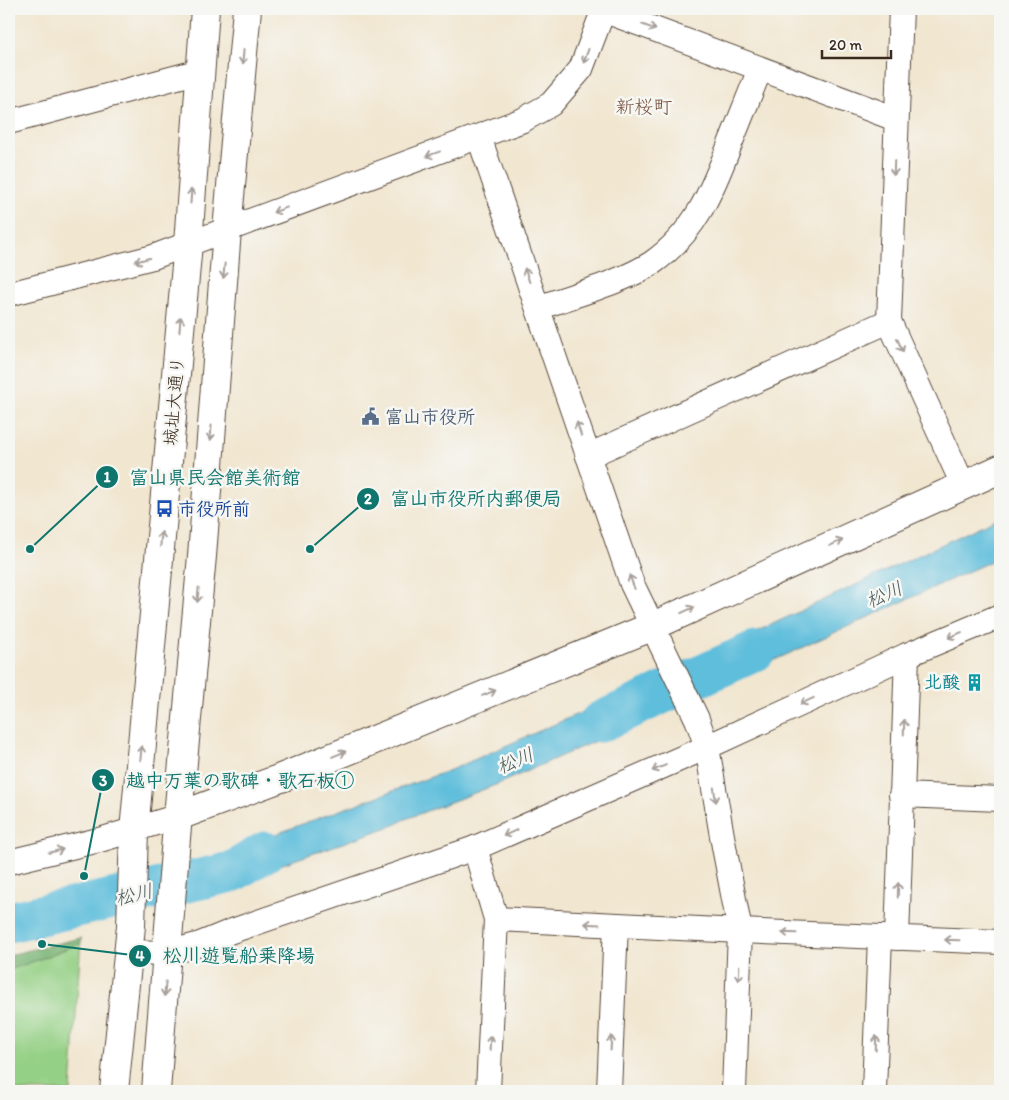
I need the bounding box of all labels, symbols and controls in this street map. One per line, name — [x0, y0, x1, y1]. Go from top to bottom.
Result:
one-way arrow — [641, 23, 656, 32]
scale bar — [822, 28, 890, 60]
text: 20 m — [829, 36, 863, 54]
one-way arrow — [581, 47, 590, 63]
one-way arrow — [238, 49, 248, 65]
district label: 新桜町 — [615, 95, 673, 118]
one-way arrow — [426, 150, 441, 159]
one-way arrow — [890, 160, 899, 176]
one-way arrow — [187, 188, 196, 204]
one-way arrow — [273, 206, 289, 215]
one-way arrow — [134, 256, 150, 265]
one-way arrow — [219, 263, 228, 279]
one-way arrow — [521, 267, 531, 283]
one-way arrow — [176, 317, 185, 333]
one-way arrow — [896, 337, 906, 352]
street label: 城址大通り — [159, 355, 189, 447]
place label: 富山市役所 — [385, 406, 475, 428]
public building icon: 富山市役所 — [361, 407, 381, 427]
one-way arrow — [573, 421, 583, 437]
one-way arrow — [206, 425, 216, 441]
callout: 富山県民会館美術館 — [95, 460, 311, 494]
text: 富山県民会館美術館 — [129, 466, 301, 489]
text: 1 — [104, 468, 111, 486]
callout: 富山市役所内郵便局 — [355, 482, 571, 516]
text: 富山市役所内郵便局 — [390, 487, 562, 510]
text: 2 — [364, 490, 372, 508]
place label: 市役所前 — [178, 498, 250, 520]
bus stop icon: 市役所前 — [154, 499, 174, 519]
one-way arrow — [157, 531, 166, 547]
one-way arrow — [828, 538, 843, 548]
one-way arrow — [627, 575, 636, 590]
water label: 松川 — [862, 576, 906, 613]
one-way arrow — [194, 587, 203, 603]
one-way arrow — [680, 605, 695, 615]
one-way arrow — [948, 630, 963, 640]
place label: 北酸 — [924, 671, 960, 693]
building icon: 北酸 — [964, 672, 984, 692]
one-way arrow — [482, 687, 497, 696]
one-way arrow — [800, 697, 815, 707]
one-way arrow — [900, 720, 909, 736]
water label: 松川 — [493, 742, 537, 778]
one-way arrow — [136, 745, 146, 761]
one-way arrow — [331, 749, 346, 759]
callout: 越中万葉の歌碑・歌石板① — [91, 763, 364, 797]
one-way arrow — [652, 764, 667, 773]
text: 越中万葉の歌碑・歌石板① — [126, 769, 354, 792]
text: 3 — [99, 772, 107, 790]
one-way arrow — [711, 787, 721, 803]
one-way arrow — [503, 828, 518, 838]
one-way arrow — [48, 846, 64, 855]
water label: 松川 — [113, 879, 155, 910]
one-way arrow — [894, 882, 903, 898]
one-way arrow — [584, 919, 600, 928]
one-way arrow — [781, 929, 797, 938]
one-way arrow — [944, 935, 960, 945]
callout: 松川遊覧船乗降場 — [128, 939, 325, 973]
text: 松川遊覧船乗降場 — [163, 944, 315, 967]
text: 4 — [135, 947, 145, 965]
one-way arrow — [734, 964, 744, 981]
one-way arrow — [160, 981, 169, 997]
one-way arrow — [486, 1035, 495, 1051]
one-way arrow — [606, 1035, 616, 1051]
one-way arrow — [871, 1035, 881, 1051]

